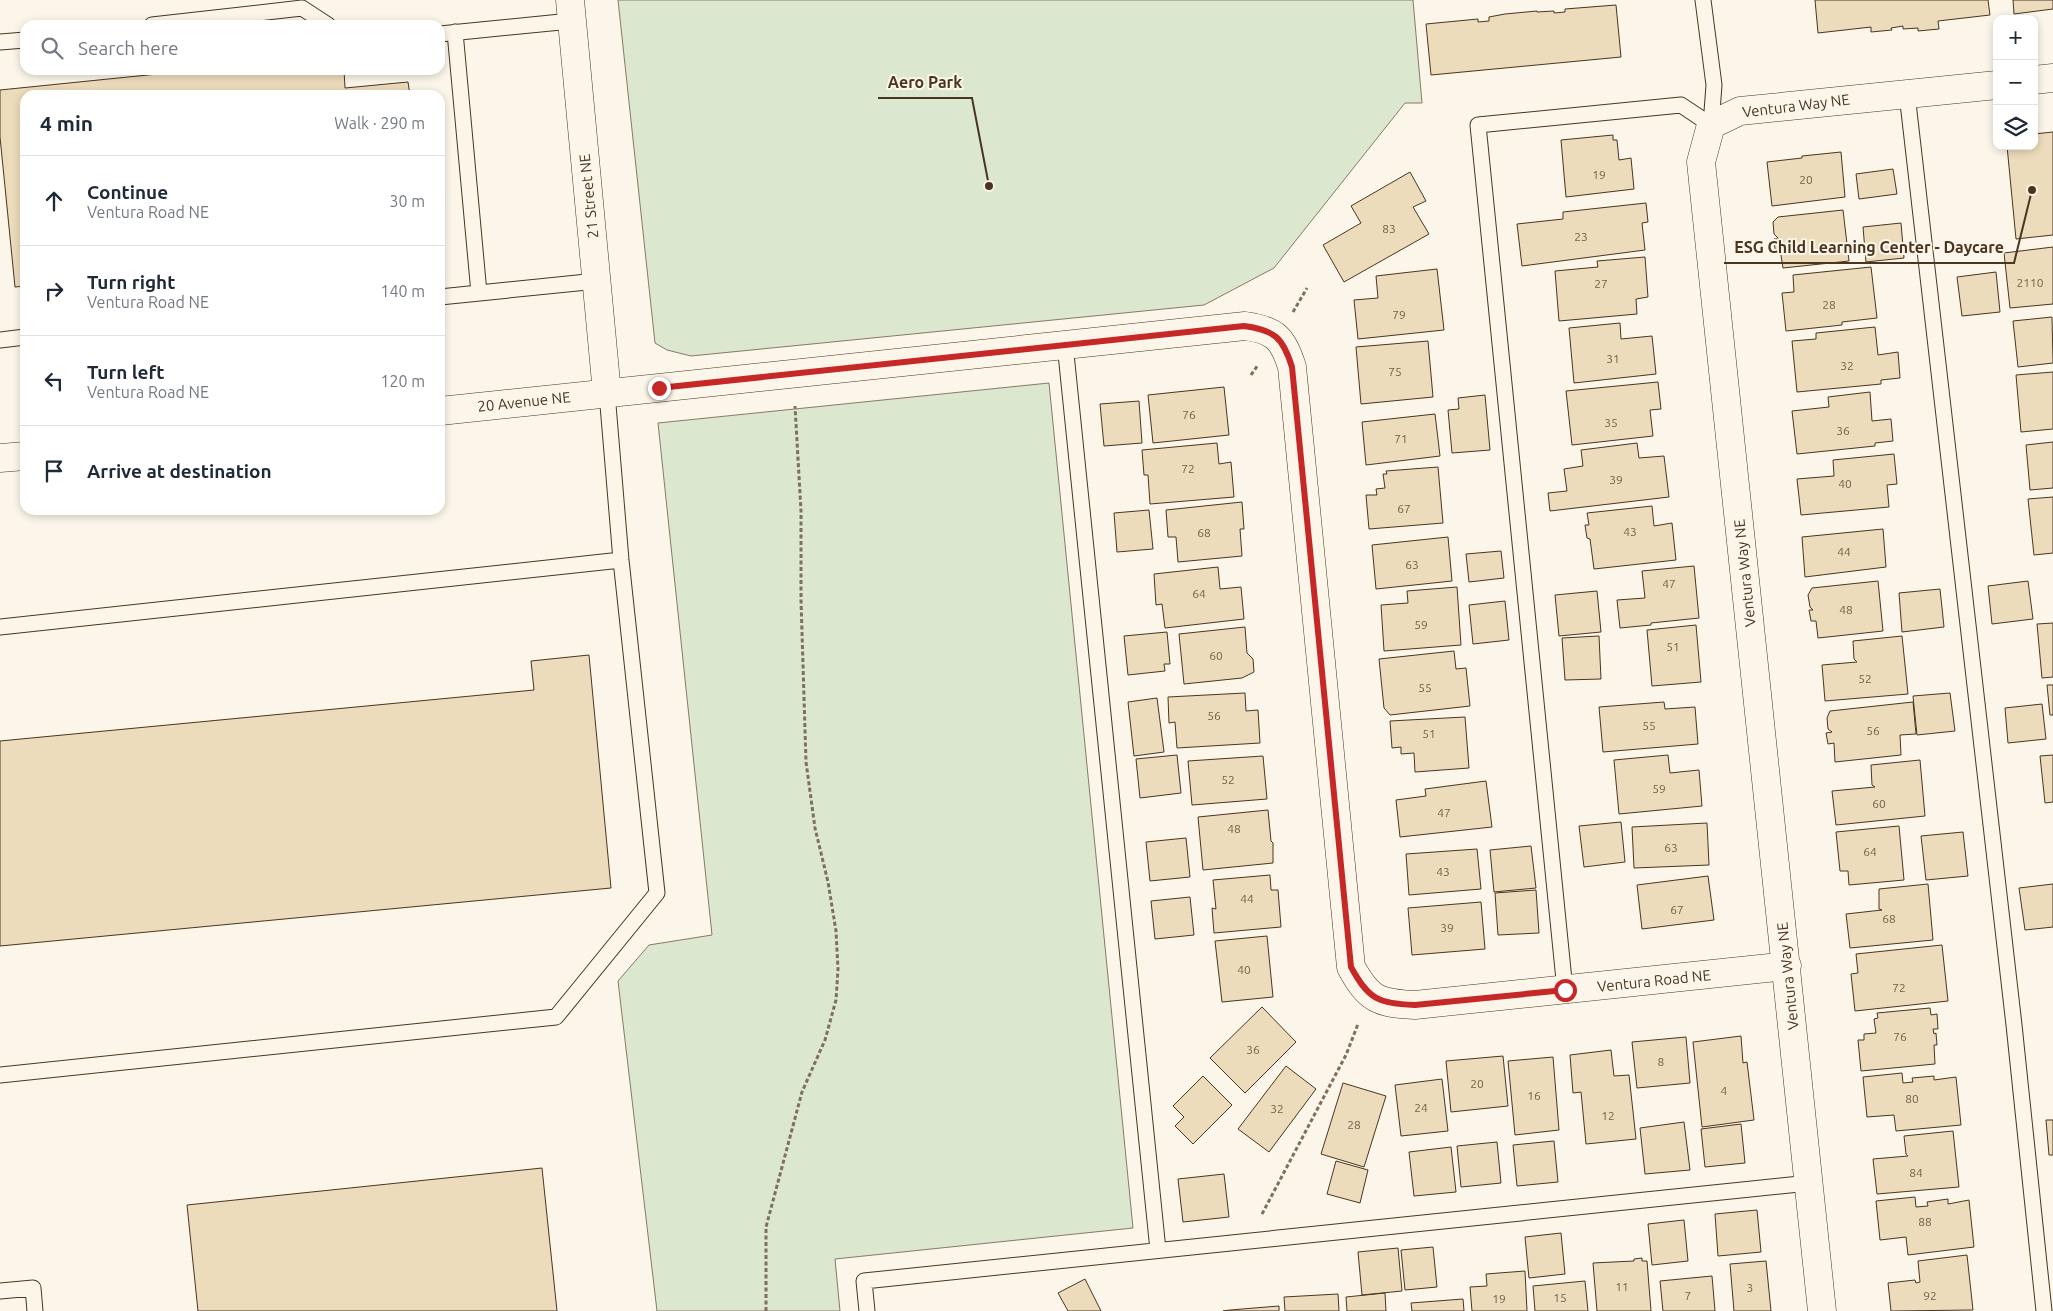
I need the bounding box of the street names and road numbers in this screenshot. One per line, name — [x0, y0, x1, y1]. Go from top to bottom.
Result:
street label: Ventura Way NE — [1741, 90, 1851, 121]
street label: 21 Street NE — [576, 153, 601, 239]
street label: 20 Avenue NE — [477, 388, 571, 415]
street label: Ventura Way NE — [1730, 518, 1759, 628]
street label: Ventura Way NE — [1773, 921, 1802, 1031]
street label: Ventura Road NE — [1596, 966, 1712, 995]

